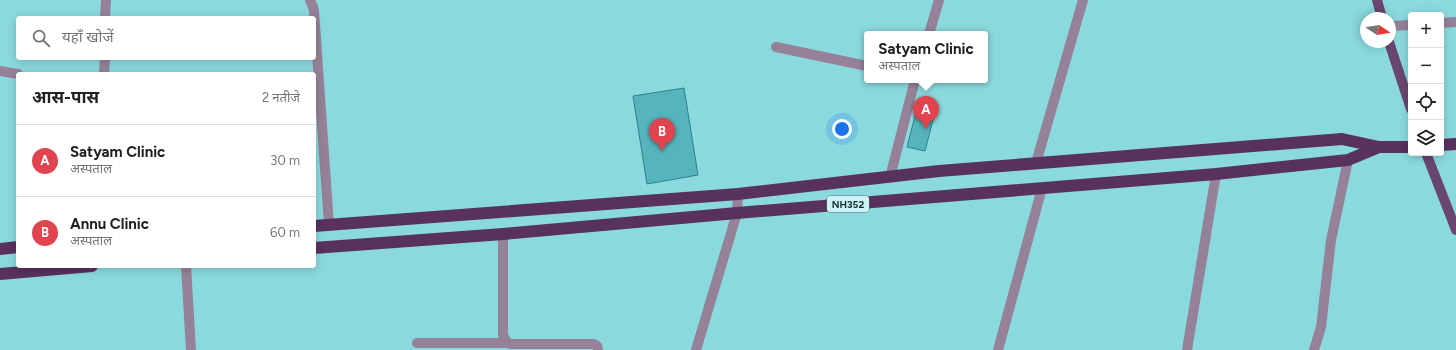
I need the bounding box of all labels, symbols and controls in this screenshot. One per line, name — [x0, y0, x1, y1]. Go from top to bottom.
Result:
north arrow — [1360, 12, 1396, 48]
map controls — [1408, 12, 1444, 156]
button: + — [1408, 12, 1444, 48]
search box — [16, 16, 316, 60]
icon: search — [30, 27, 52, 49]
text: यहाँ खोजें — [62, 28, 114, 46]
popup — [864, 31, 988, 83]
text: Satyam Clinic — [878, 40, 974, 58]
button: − — [1408, 48, 1444, 84]
text: अस्पताल — [878, 58, 920, 73]
button: locate — [1408, 84, 1444, 120]
text: आस-पास — [32, 87, 99, 107]
text: 2 नतीजे — [262, 90, 300, 105]
pin: A — [913, 96, 939, 129]
pin: B — [649, 118, 675, 151]
your location — [832, 119, 852, 139]
button: layers — [1408, 120, 1444, 156]
text: Satyam Clinic — [70, 143, 165, 161]
text: A — [40, 153, 50, 168]
text: 30 m — [270, 153, 300, 168]
text: अस्पताल — [70, 161, 112, 176]
road number: NH352 — [827, 196, 869, 212]
text: Annu Clinic — [70, 215, 149, 233]
text: B — [41, 225, 49, 240]
text: 60 m — [270, 225, 300, 240]
text: अस्पताल — [70, 233, 112, 248]

